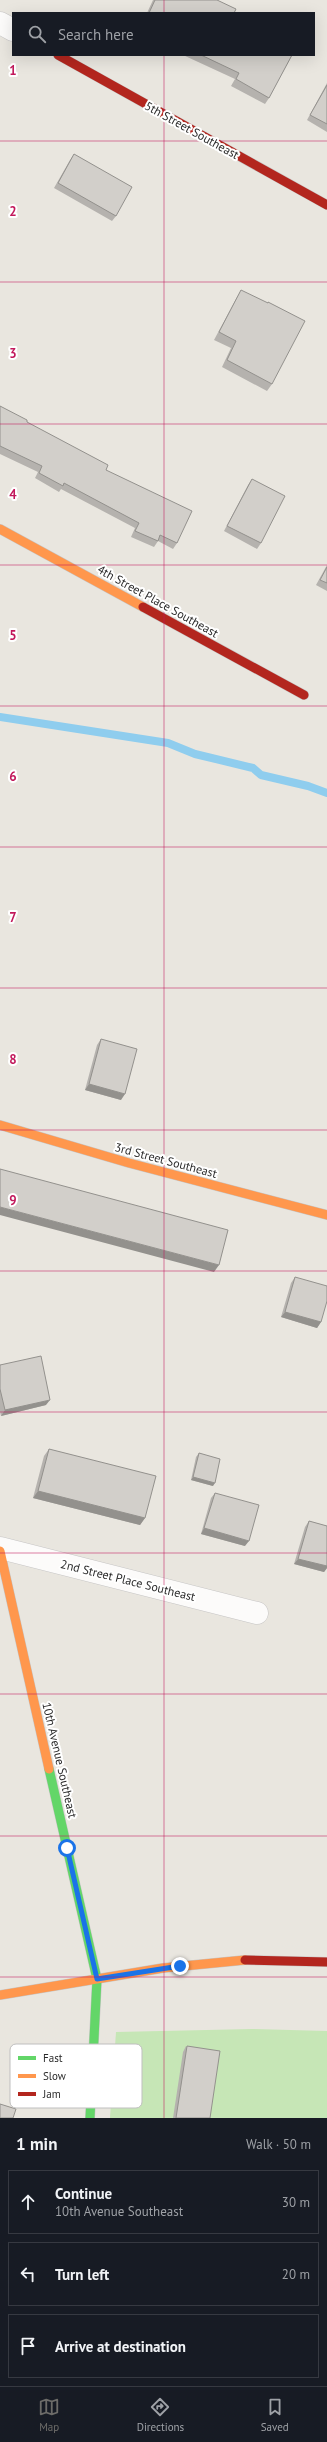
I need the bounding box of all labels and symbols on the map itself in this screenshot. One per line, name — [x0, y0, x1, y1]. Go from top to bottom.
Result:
text: 1 — [9, 62, 17, 79]
street label: 5th Street Southeast — [142, 98, 242, 162]
text: 2 — [9, 203, 17, 220]
text: 3 — [9, 345, 17, 362]
text: 4 — [9, 486, 17, 503]
street label: 4th Street Place Southeast — [95, 561, 221, 641]
text: 5 — [9, 627, 17, 644]
text: 6 — [9, 768, 17, 785]
text: 7 — [9, 909, 17, 926]
text: 8 — [9, 1051, 17, 1068]
street label: 3rd Street Southeast — [113, 1139, 219, 1181]
text: 9 — [9, 1192, 17, 1209]
street label: 2nd Street Place Southeast — [59, 1556, 197, 1604]
street label: 10th Avenue Southeast — [39, 1701, 81, 1819]
route start — [58, 1839, 76, 1857]
route end — [171, 1957, 189, 1975]
legend — [10, 2044, 142, 2108]
text: Fast — [43, 2051, 63, 2065]
text: Slow — [43, 2069, 66, 2083]
text: Jam — [42, 2087, 61, 2101]

